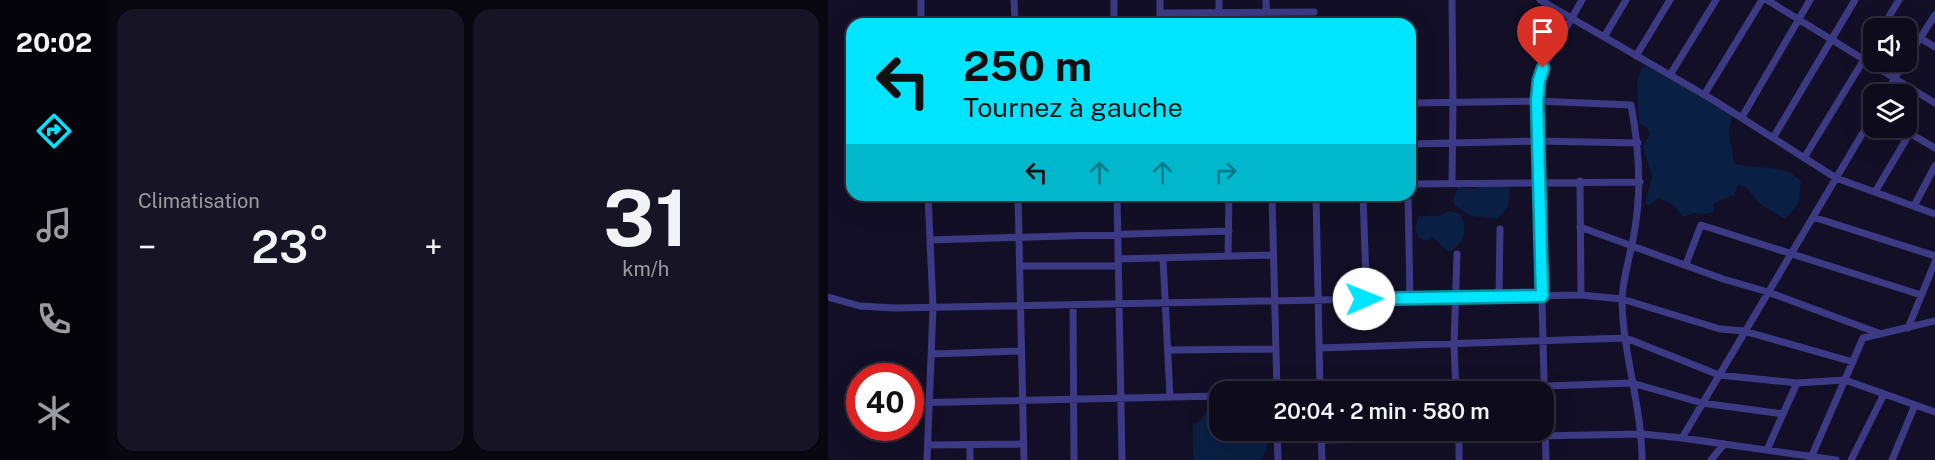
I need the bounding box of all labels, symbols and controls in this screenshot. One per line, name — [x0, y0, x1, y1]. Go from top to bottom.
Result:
pin — [1517, 6, 1568, 68]
icon: arrive — [1526, 15, 1559, 48]
map controls — [1863, 18, 1917, 138]
button: sound — [1863, 18, 1917, 72]
text: 20:02 — [16, 26, 92, 58]
text: 250 m — [963, 41, 1092, 90]
icon: left — [864, 42, 942, 120]
button: layers — [1863, 84, 1917, 138]
text: Tournez à gauche — [963, 91, 1183, 123]
icon: directions — [33, 110, 75, 152]
icon: left — [1020, 156, 1053, 189]
icon: ahead — [1083, 156, 1116, 189]
icon: ahead — [1146, 156, 1179, 189]
icon: right — [1209, 156, 1242, 189]
text: 31 — [603, 172, 688, 264]
text: Climatisation — [138, 189, 260, 213]
icon: music — [33, 204, 75, 246]
text: 23° — [251, 220, 329, 273]
text: − — [138, 228, 156, 266]
text: + — [424, 228, 442, 266]
text: km/h — [622, 257, 669, 281]
position arrow — [1332, 267, 1396, 331]
icon: phone — [33, 298, 75, 340]
speed limit sign: 40 — [846, 363, 924, 441]
icon: climate — [33, 392, 75, 434]
text: 20:04 · 2 min · 580 m — [1273, 398, 1490, 424]

